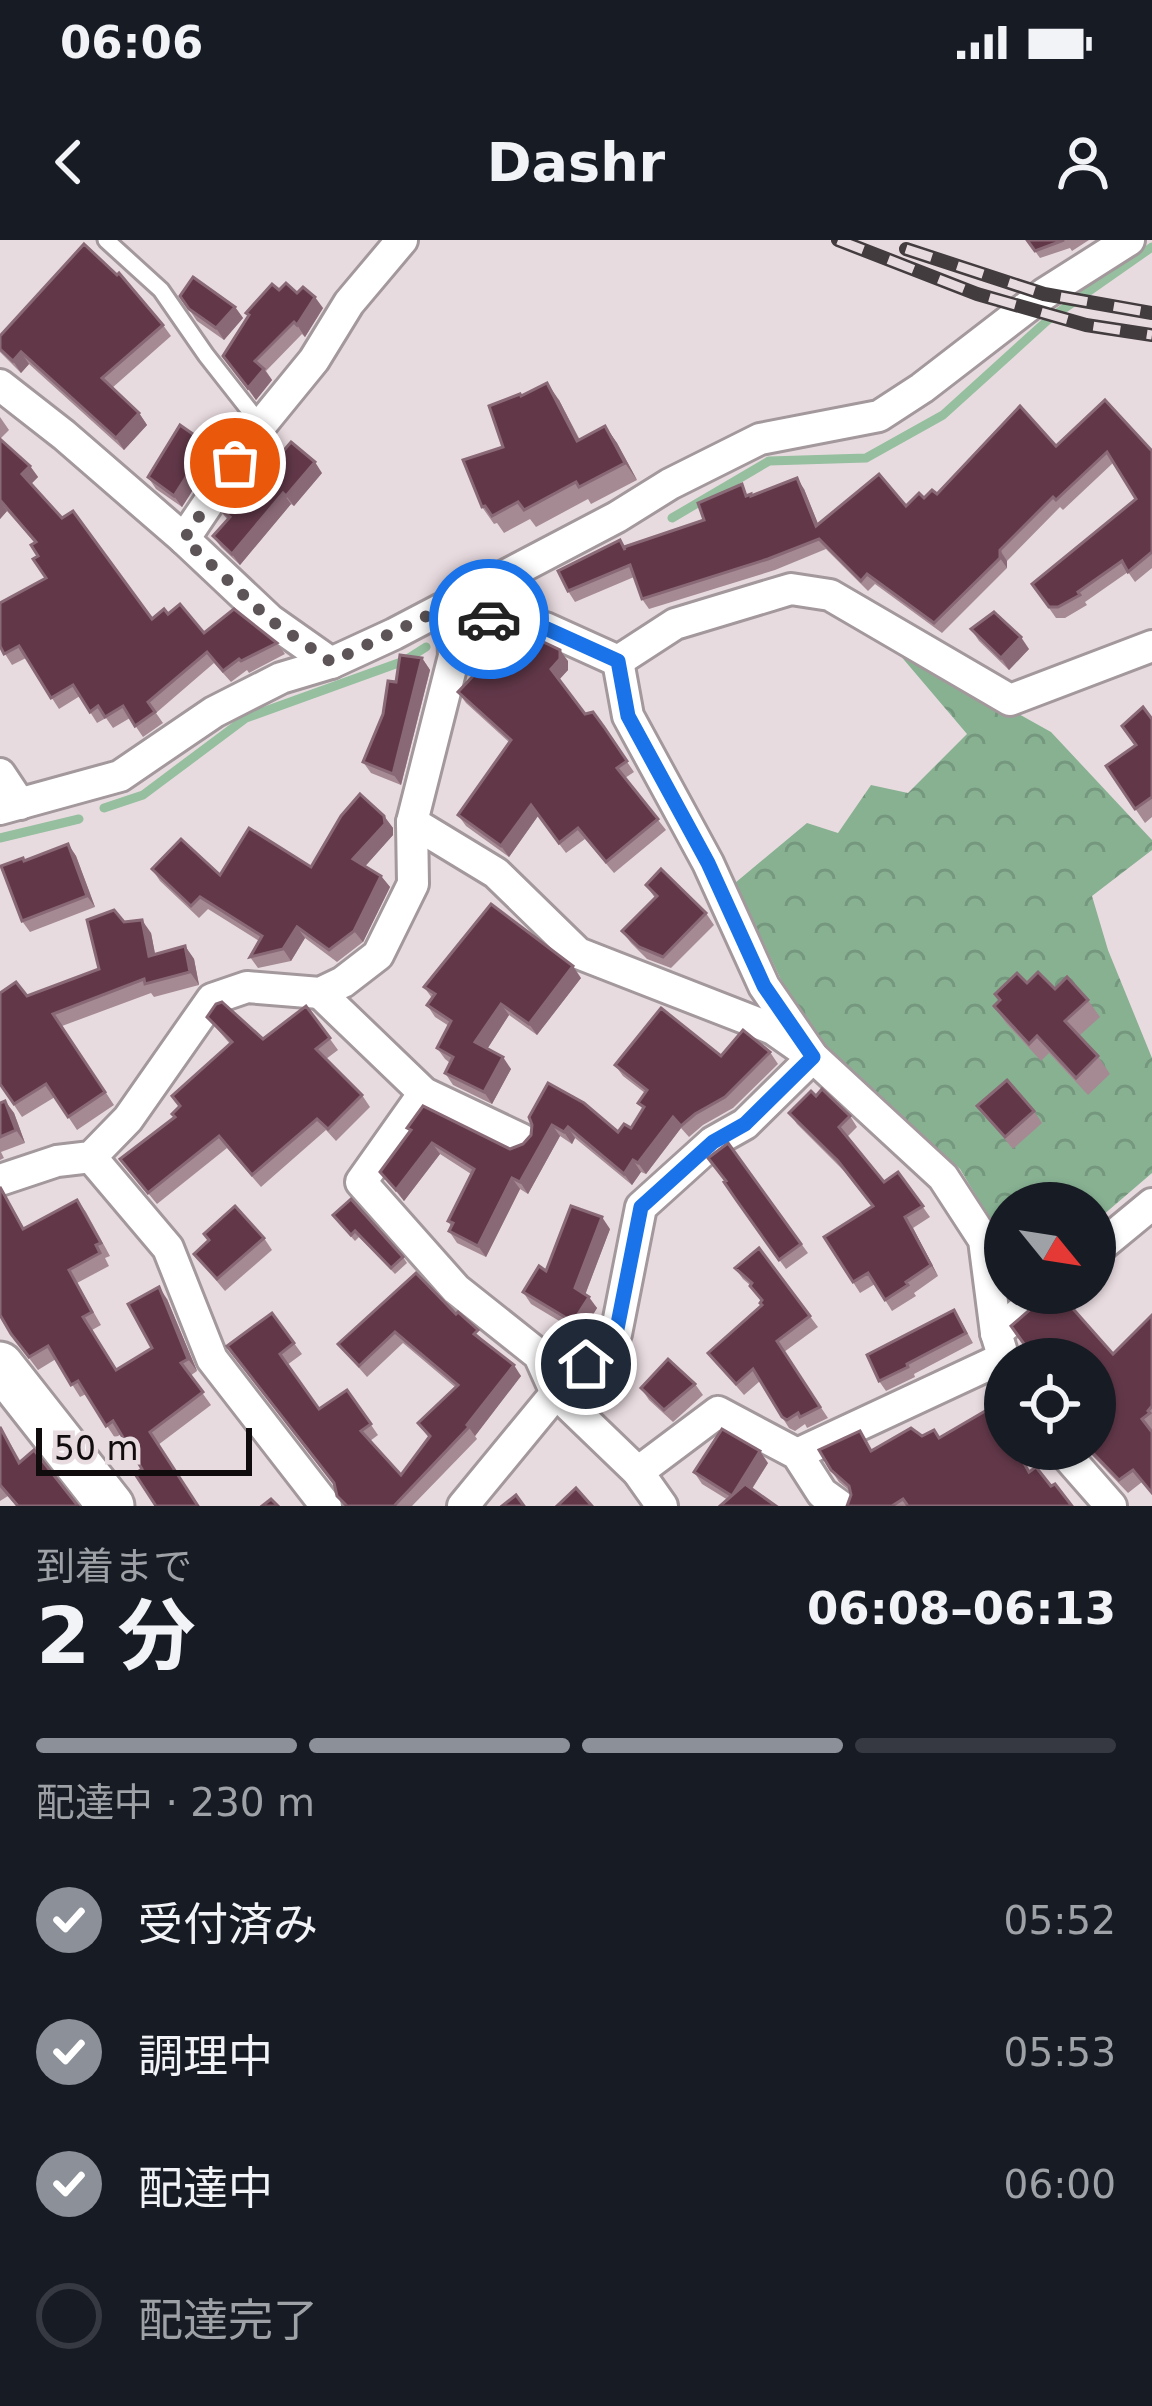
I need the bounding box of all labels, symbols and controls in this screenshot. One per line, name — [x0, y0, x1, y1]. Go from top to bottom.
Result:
text: 06:06 — [60, 16, 203, 69]
icon: back — [36, 129, 102, 195]
icon: person — [1050, 129, 1116, 195]
text: Dashr — [487, 131, 665, 194]
pin — [184, 412, 286, 514]
icon: bag — [202, 430, 268, 496]
courier — [429, 559, 549, 679]
icon: car — [456, 586, 522, 652]
north arrow — [984, 1182, 1116, 1314]
map controls — [984, 1182, 1116, 1470]
pin — [535, 1313, 637, 1415]
icon: home — [553, 1331, 619, 1397]
button: locate — [984, 1338, 1116, 1470]
scale bar — [36, 1422, 252, 1475]
text: 50 m — [54, 1429, 139, 1468]
text: 到着まで — [36, 1544, 192, 1589]
text: 06:08–06:13 — [807, 1582, 1116, 1635]
text: 2 分 — [36, 1591, 195, 1681]
text: 配達中 · 230 m — [36, 1780, 315, 1825]
icon: check — [36, 1887, 102, 1953]
text: 受付済み — [138, 1898, 318, 1951]
text: 05:52 — [1004, 1898, 1116, 1943]
icon: check — [36, 2019, 102, 2085]
text: 調理中 — [138, 2030, 273, 2083]
text: 05:53 — [1004, 2030, 1116, 2075]
icon: check — [36, 2151, 102, 2217]
text: 配達中 — [138, 2162, 273, 2215]
text: 06:00 — [1004, 2162, 1116, 2207]
text: 配達完了 — [138, 2294, 318, 2347]

